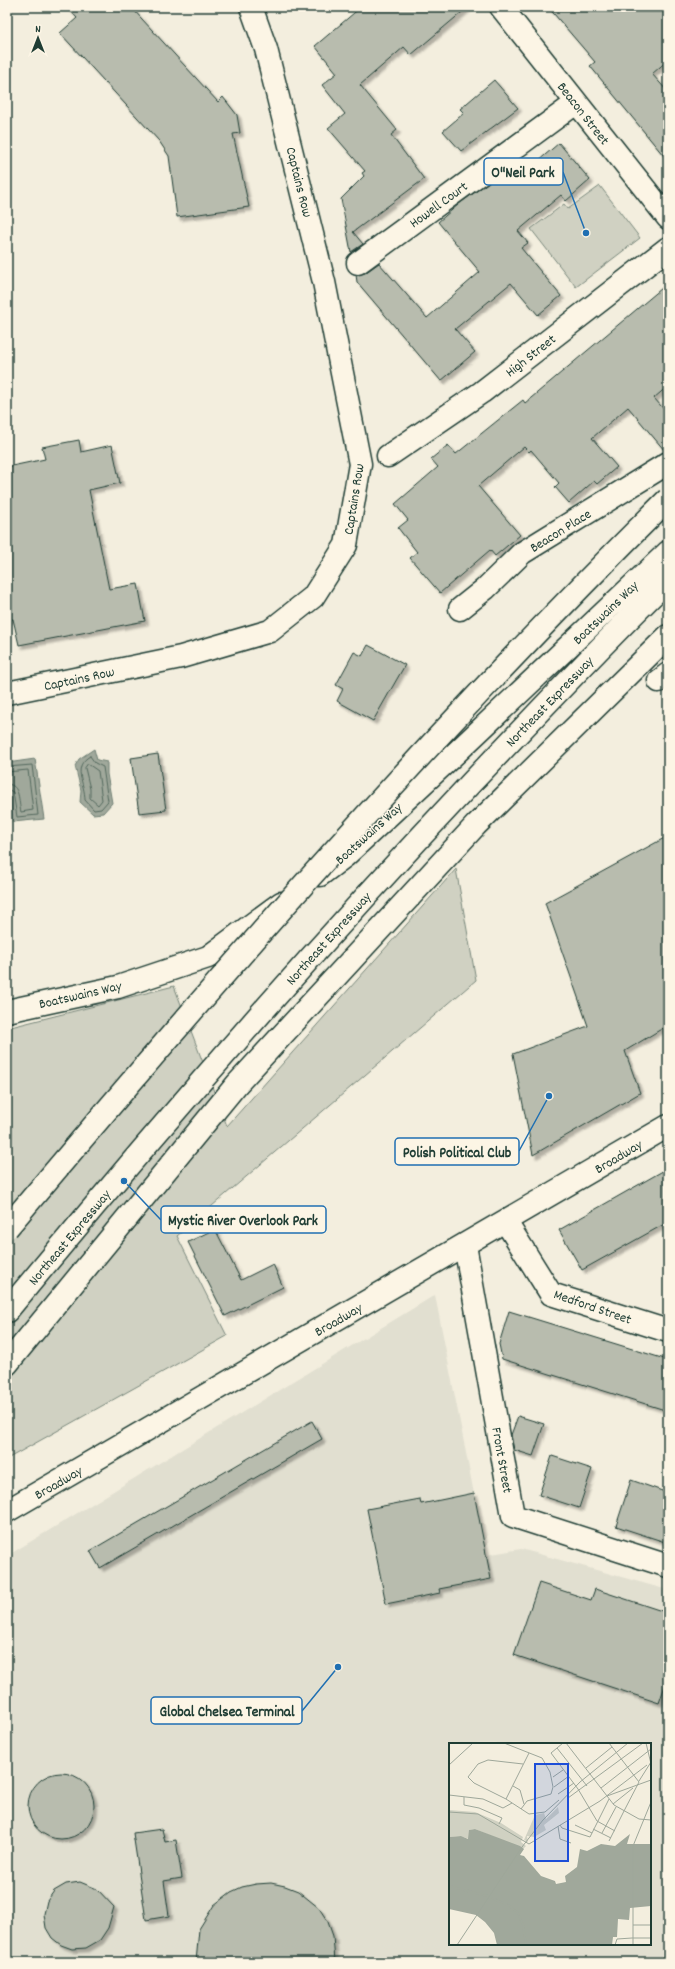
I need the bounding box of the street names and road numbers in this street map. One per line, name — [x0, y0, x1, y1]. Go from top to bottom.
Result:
street label: Beacon Street — [551, 79, 613, 150]
street label: Captains Row — [280, 145, 316, 220]
street label: Howell Court — [406, 178, 473, 234]
street label: High Street — [502, 330, 561, 383]
street label: Captains Row — [339, 462, 370, 536]
street label: Beacon Place — [527, 505, 596, 558]
street label: Boatswains Way — [569, 577, 644, 650]
street label: Northeast Expressway — [502, 652, 599, 752]
street label: Captains Row — [42, 663, 117, 697]
street label: Boatswains Way — [331, 799, 408, 870]
street label: Northeast Expressway — [282, 888, 377, 990]
street label: Boatswains Way — [37, 977, 124, 1015]
street label: Broadway — [591, 1135, 647, 1180]
street label: Northeast Expressway — [25, 1186, 117, 1290]
street label: Medford Street — [551, 1285, 634, 1331]
street label: Broadway — [311, 1299, 367, 1343]
street label: Front Street — [485, 1426, 517, 1495]
street label: Broadway — [31, 1462, 87, 1506]

